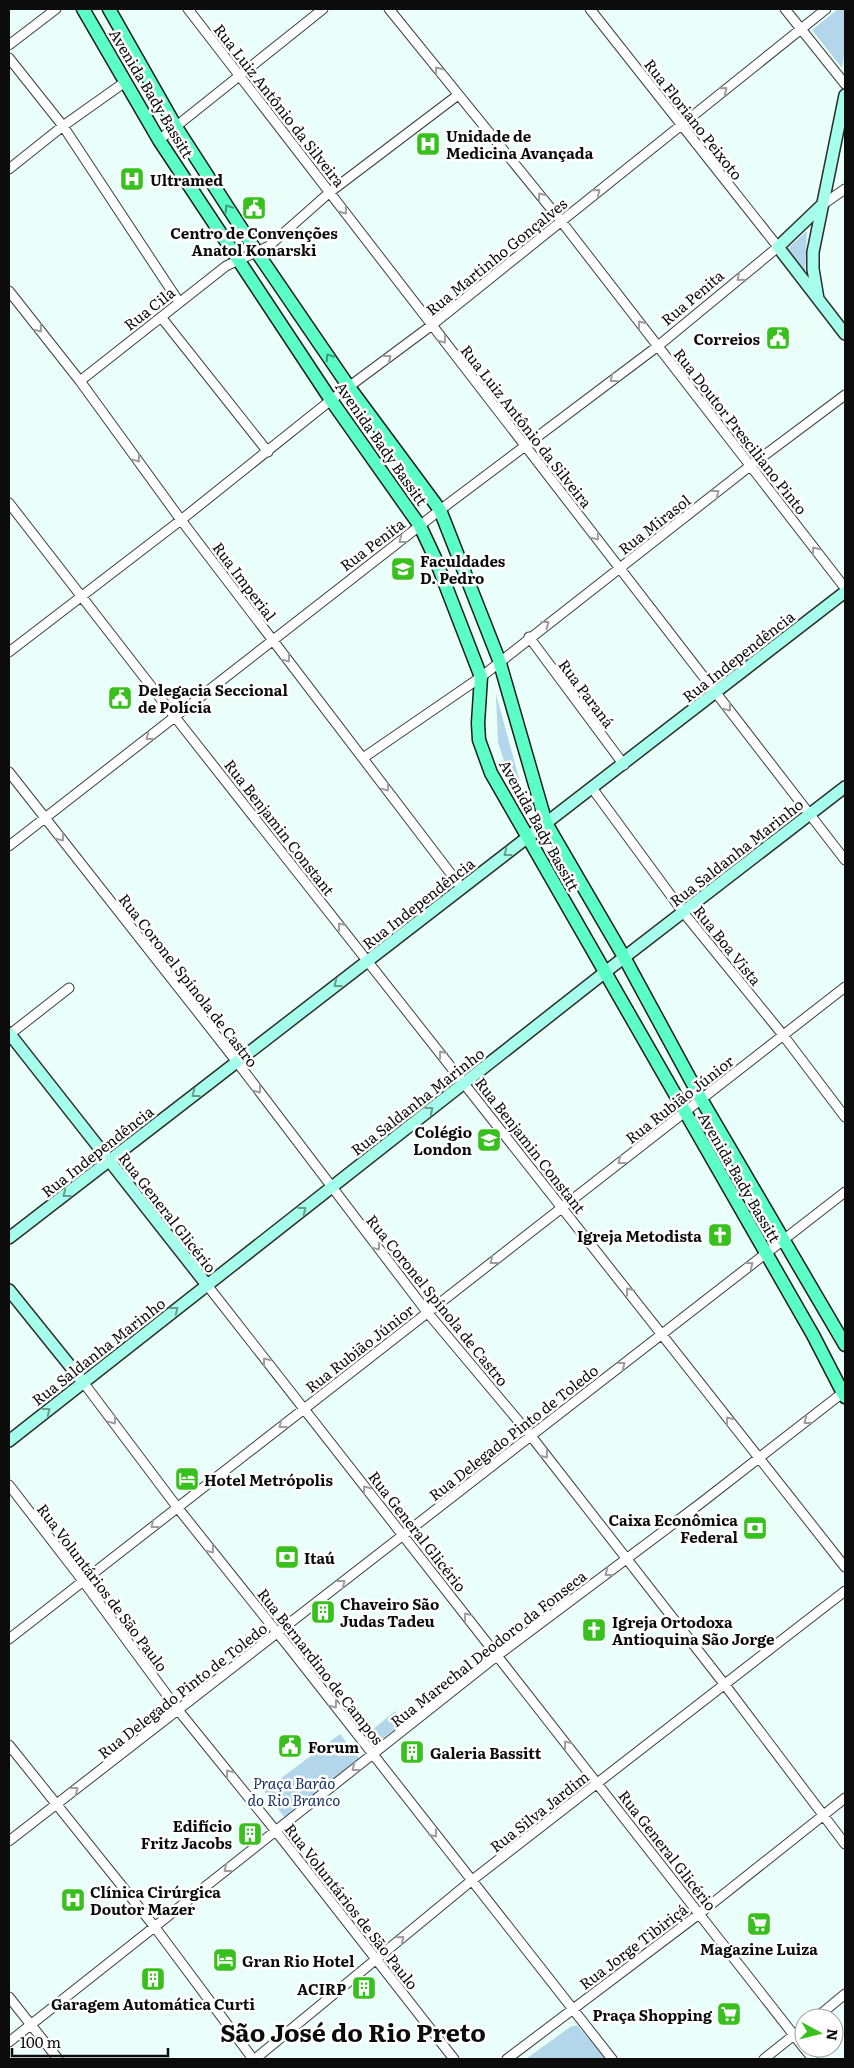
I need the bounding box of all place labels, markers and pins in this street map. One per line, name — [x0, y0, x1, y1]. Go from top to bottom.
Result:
place label: Unidade de Medicina Avançada — [446, 124, 594, 164]
hospital icon: Unidade de Medicina Avançada — [415, 131, 441, 157]
hospital icon: Ultramed — [119, 166, 145, 192]
place label: Ultramed — [150, 168, 223, 191]
public building icon: Centro de Convenções Anatol Konarski — [241, 195, 267, 221]
place label: Centro de Convenções Anatol Konarski — [170, 221, 338, 261]
public building icon: Correios — [765, 325, 791, 351]
place label: Correios — [694, 327, 761, 350]
place label: Faculdades D. Pedro — [420, 549, 506, 589]
school or university icon: Faculdades D. Pedro — [390, 556, 416, 582]
place label: Delegacia Seccional de Polícia — [138, 678, 288, 718]
public building icon: Delegacia Seccional de Polícia — [107, 685, 133, 711]
place label: Colégio London — [413, 1120, 473, 1160]
school or university icon: Colégio London — [476, 1127, 502, 1153]
church icon: Igreja Metodista — [707, 1222, 733, 1248]
place label: Igreja Metodista — [577, 1224, 702, 1247]
hotel icon: Hotel Metrópolis — [174, 1466, 200, 1492]
place label: Hotel Metrópolis — [204, 1468, 333, 1491]
place label: Caixa Econômica Federal — [609, 1508, 739, 1548]
bank icon: Caixa Econômica Federal — [742, 1515, 768, 1541]
bank icon: Itaú — [274, 1544, 300, 1570]
place label: Itaú — [304, 1546, 335, 1569]
place label: Chaveiro São Judas Tadeu — [340, 1592, 439, 1632]
building icon: Chaveiro São Judas Tadeu — [310, 1599, 336, 1625]
place label: Igreja Ortodoxa Antioquina São Jorge — [612, 1610, 775, 1650]
church icon: Igreja Ortodoxa Antioquina São Jorge — [581, 1617, 607, 1643]
public building icon: Forum — [277, 1733, 303, 1759]
place label: Forum — [308, 1735, 359, 1758]
building icon: Galeria Bassitt — [399, 1739, 425, 1765]
place label: Galeria Bassitt — [430, 1741, 542, 1764]
place label: Edifício Fritz Jacobs — [141, 1814, 233, 1854]
building icon: Edifício Fritz Jacobs — [237, 1821, 263, 1847]
place label: Clínica Cirúrgica Doutor Mazer — [90, 1880, 221, 1920]
hospital icon: Clínica Cirúrgica Doutor Mazer — [60, 1887, 86, 1913]
supermarket icon: Magazine Luiza — [746, 1911, 772, 1937]
place label: Magazine Luiza — [700, 1937, 818, 1960]
hotel icon: Gran Rio Hotel — [212, 1947, 238, 1973]
place label: Gran Rio Hotel — [242, 1949, 355, 1972]
building icon: Garagem Automática Curti — [140, 1966, 166, 1992]
building icon: ACIRP — [351, 1975, 377, 2001]
place label: ACIRP — [297, 1977, 346, 2000]
place label: Garagem Automática Curti — [51, 1992, 255, 2015]
supermarket icon: Praça Shopping — [716, 2001, 742, 2027]
place label: Praça Shopping — [592, 2003, 713, 2026]

